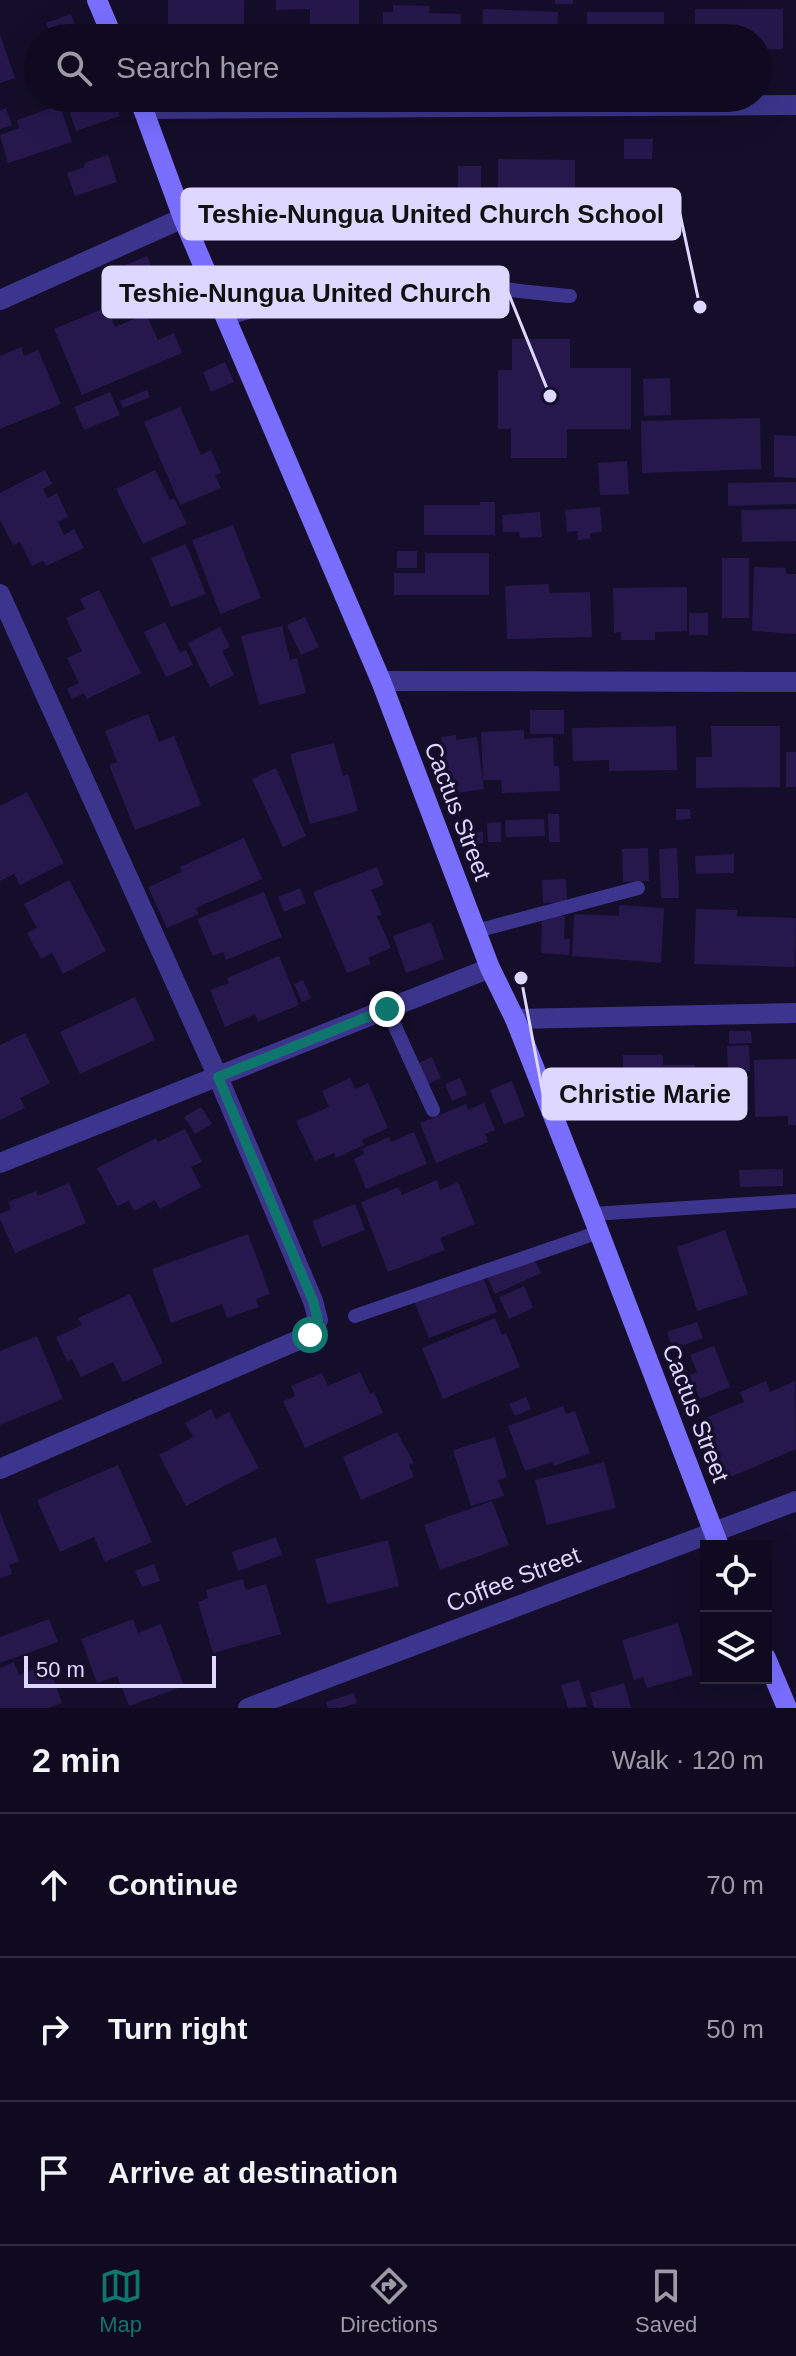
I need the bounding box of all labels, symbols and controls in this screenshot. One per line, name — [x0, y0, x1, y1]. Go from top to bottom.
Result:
search box — [24, 24, 772, 112]
icon: search — [52, 46, 96, 90]
text: Search here — [116, 51, 279, 84]
callout: Teshie-Nungua United Church School — [182, 189, 680, 239]
text: Teshie-Nungua United Church School — [198, 199, 664, 229]
callout: Teshie-Nungua United Church — [103, 267, 508, 317]
text: Teshie-Nungua United Church — [119, 278, 491, 308]
street label: Cactus Street — [419, 738, 497, 884]
route end — [369, 991, 405, 1027]
callout: Christie Marie — [543, 1069, 746, 1119]
text: Christie Marie — [559, 1079, 731, 1109]
route start — [292, 1317, 328, 1353]
street label: Cactus Street — [657, 1340, 735, 1486]
map controls — [700, 1540, 772, 1684]
button: locate — [700, 1540, 772, 1612]
street label: Coffee Street — [442, 1541, 584, 1617]
button: layers — [700, 1612, 772, 1684]
scale bar — [24, 1652, 216, 1688]
text: 50 m — [36, 1657, 85, 1682]
text: 2 min — [32, 1741, 121, 1779]
text: Walk · 120 m — [612, 1745, 764, 1775]
icon: ahead — [32, 1863, 76, 1907]
text: Continue — [108, 1868, 238, 1901]
text: 70 m — [706, 1870, 764, 1900]
icon: right — [32, 2007, 76, 2051]
text: Turn right — [108, 2012, 247, 2045]
text: 50 m — [706, 2014, 764, 2044]
icon: arrive — [32, 2151, 76, 2195]
text: Arrive at destination — [108, 2156, 398, 2189]
tab: Map — [99, 2264, 143, 2338]
tab: Directions — [340, 2264, 438, 2338]
tab: Saved — [635, 2264, 697, 2338]

